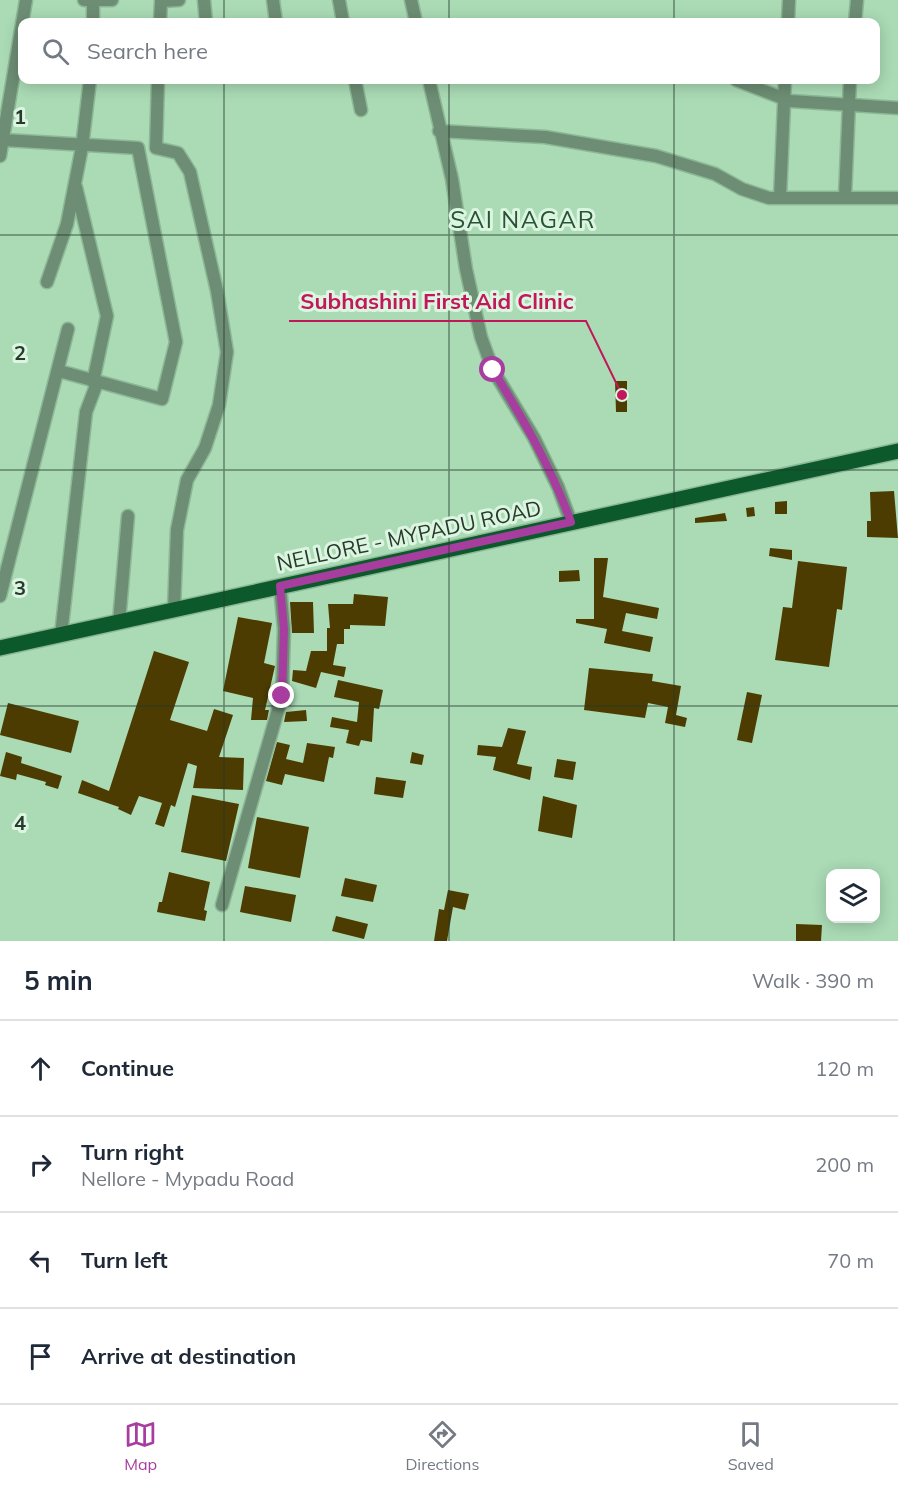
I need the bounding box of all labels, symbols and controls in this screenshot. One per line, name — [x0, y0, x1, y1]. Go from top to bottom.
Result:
search box — [18, 18, 880, 84]
icon: search — [39, 35, 72, 68]
text: Search here — [87, 37, 208, 65]
text: 1 — [14, 104, 26, 129]
district label: SAI NAGAR — [450, 204, 596, 234]
callout: Subhashini First Aid Clinic — [289, 281, 586, 321]
text: Subhashini First Aid Clinic — [300, 287, 574, 315]
text: 2 — [14, 340, 26, 365]
route start — [479, 356, 505, 382]
street label: NELLORE - MYPADU ROAD — [274, 494, 543, 576]
text: 3 — [14, 575, 26, 600]
route end — [268, 682, 294, 708]
text: 4 — [14, 810, 26, 835]
map controls — [826, 869, 880, 923]
button: layers — [826, 869, 880, 923]
text: 5 min — [24, 964, 93, 997]
text: Walk · 390 m — [752, 968, 874, 993]
icon: ahead — [24, 1052, 57, 1085]
text: Continue — [81, 1054, 174, 1082]
text: 120 m — [815, 1056, 874, 1081]
text: Turn right — [81, 1138, 184, 1166]
icon: right — [24, 1148, 57, 1181]
text: 200 m — [815, 1152, 874, 1177]
text: Nellore - Mypadu Road — [81, 1166, 294, 1191]
icon: left — [24, 1244, 57, 1277]
text: Turn left — [81, 1246, 168, 1274]
text: 70 m — [827, 1248, 874, 1273]
icon: arrive — [24, 1340, 57, 1373]
text: Arrive at destination — [81, 1342, 296, 1370]
tab: Map — [124, 1418, 157, 1474]
tab: Directions — [405, 1418, 479, 1474]
tab: Saved — [728, 1418, 774, 1474]

